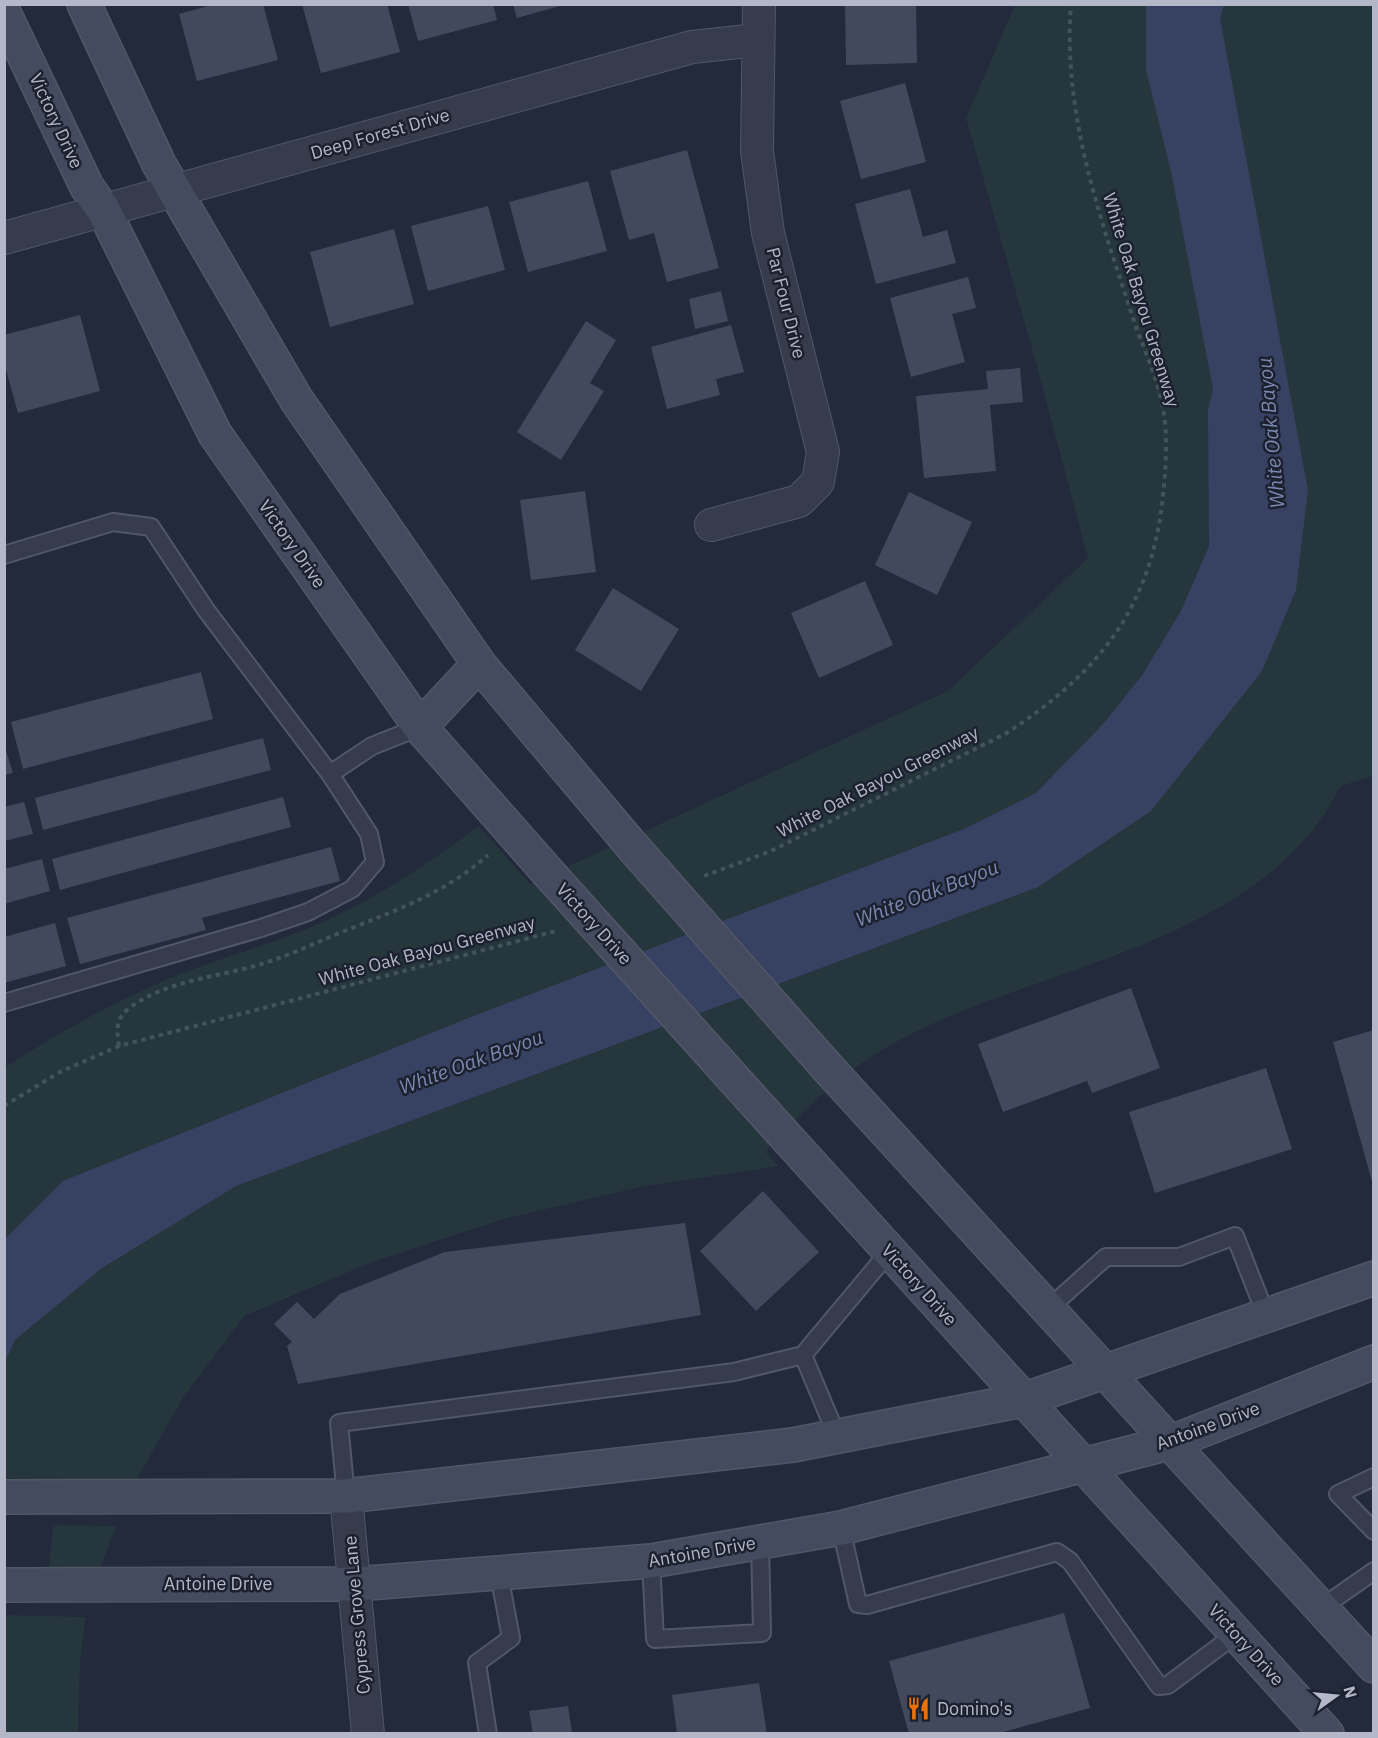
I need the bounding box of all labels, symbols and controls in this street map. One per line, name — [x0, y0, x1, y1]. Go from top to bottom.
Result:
street label: Victory Drive — [24, 69, 89, 172]
street label: Deep Forest Drive — [308, 103, 452, 164]
street label: White Oak Bayou Greenway — [1098, 190, 1185, 410]
street label: Par Four Drive — [762, 245, 811, 361]
water label: White Oak Bayou — [1250, 357, 1291, 510]
street label: Victory Drive — [254, 495, 331, 592]
street label: White Oak Bayou Greenway — [773, 721, 982, 842]
water label: White Oak Bayou — [851, 853, 1002, 932]
street label: Victory Drive — [551, 878, 637, 970]
street label: White Oak Bayou Greenway — [316, 911, 538, 990]
water label: White Oak Bayou — [395, 1023, 546, 1100]
street label: Victory Drive — [876, 1239, 962, 1331]
street label: Antoine Drive — [1153, 1396, 1263, 1455]
street label: Antoine Drive — [646, 1531, 758, 1572]
street label: Cypress Grove Lane — [338, 1535, 375, 1695]
street label: Antoine Drive — [164, 1572, 272, 1595]
street label: Victory Drive — [1203, 1599, 1289, 1691]
north arrow — [1306, 1666, 1366, 1726]
text: N — [1339, 1684, 1362, 1700]
restaurant icon: Domino's — [906, 1696, 932, 1722]
place label: Domino's — [937, 1697, 1012, 1720]

